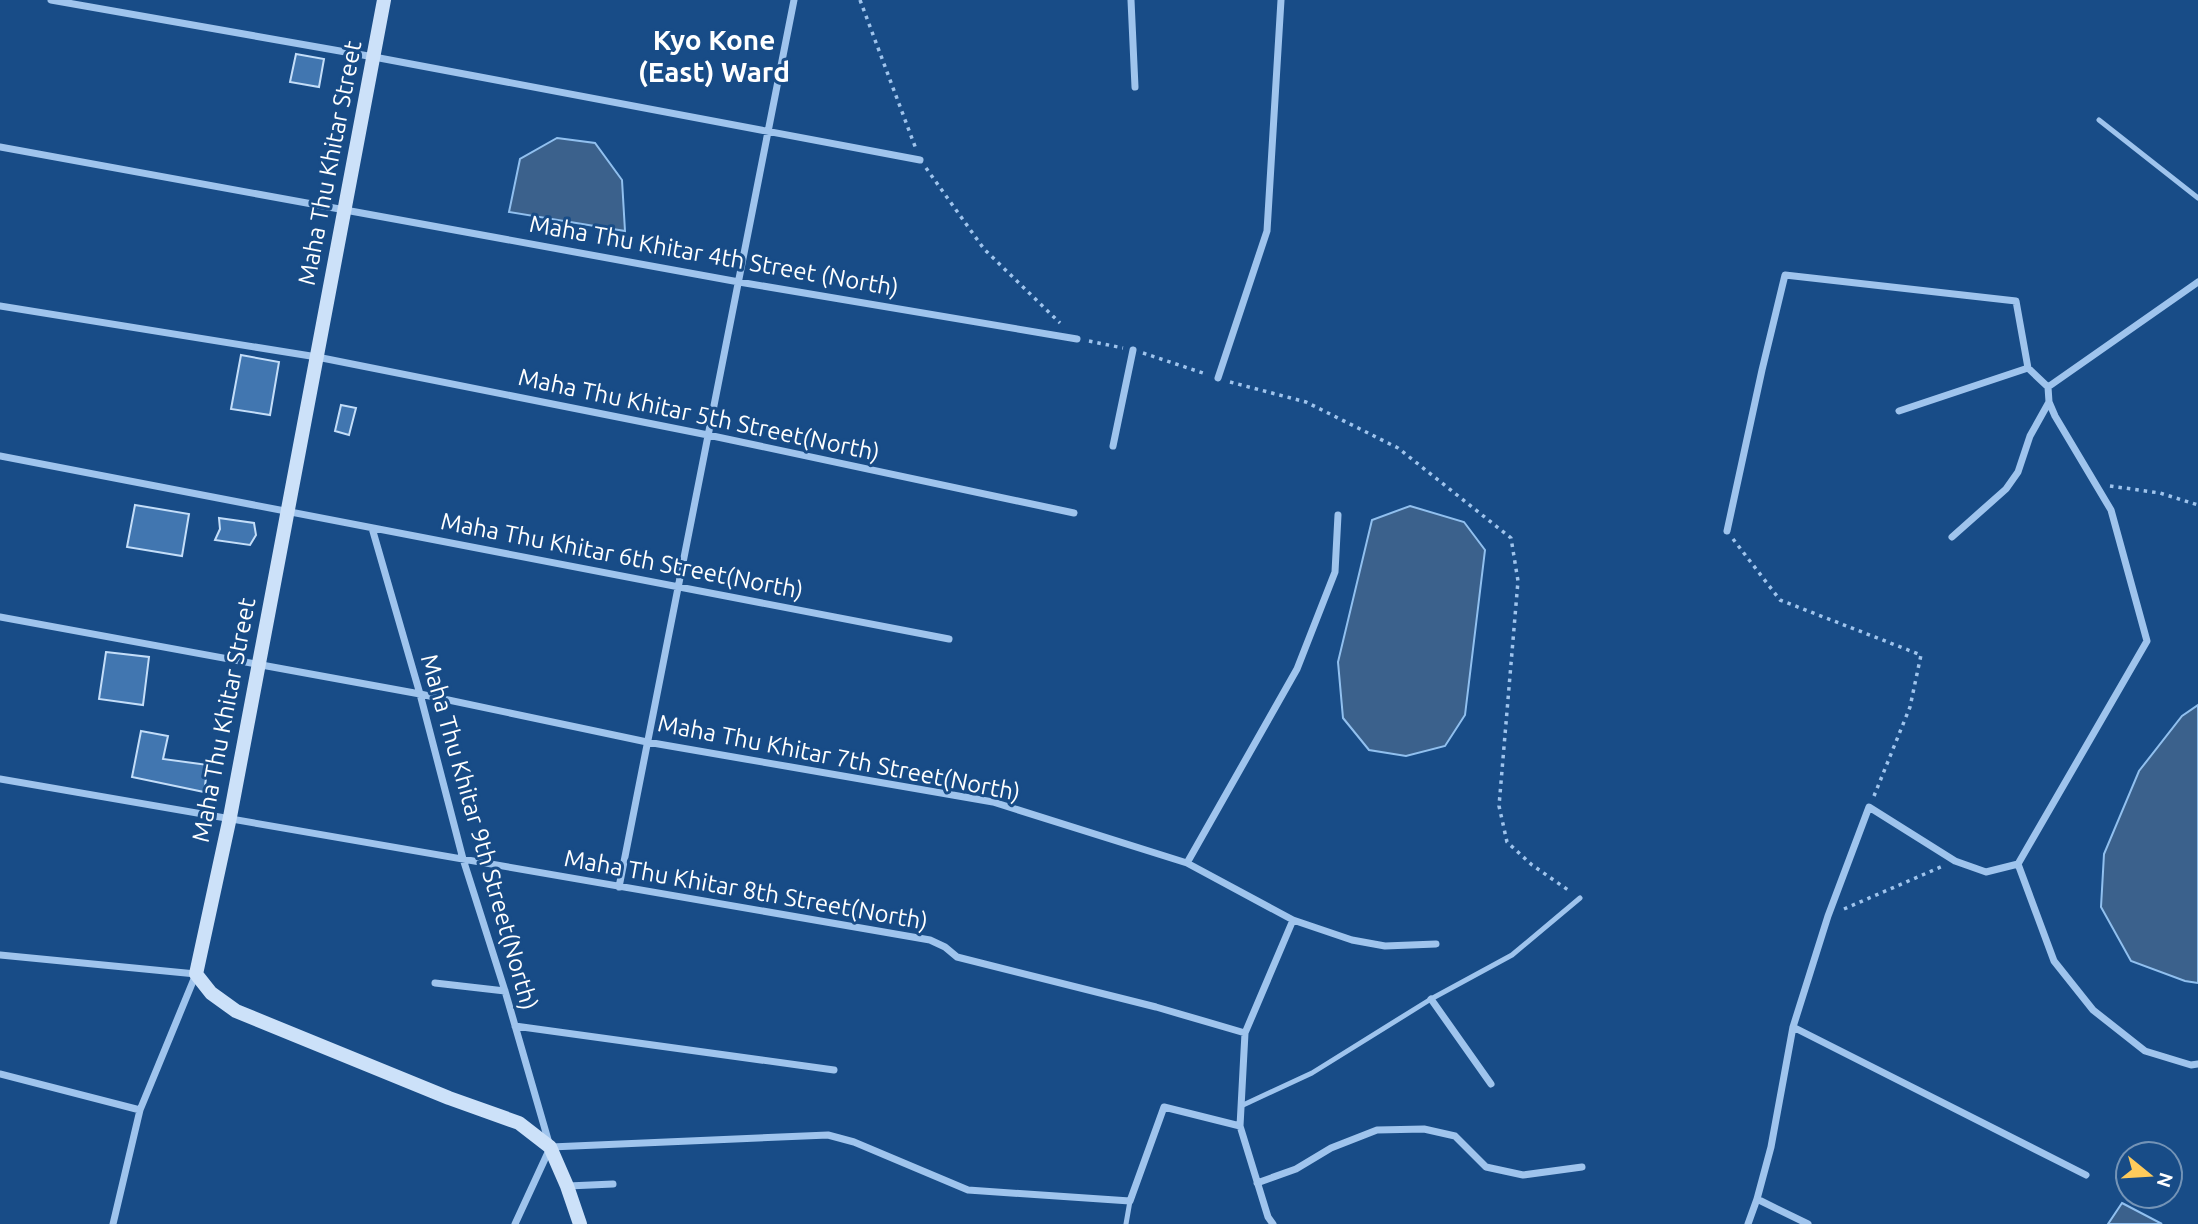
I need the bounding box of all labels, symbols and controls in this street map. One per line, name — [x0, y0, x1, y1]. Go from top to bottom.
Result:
district label: Kyo Kone (East) Ward — [638, 24, 790, 88]
street label: Maha Thu Khitar Street — [293, 38, 367, 287]
street label: Maha Thu Khitar 4th Street (North) — [527, 210, 901, 301]
street label: Maha Thu Khitar 5th Street(North) — [516, 363, 882, 466]
street label: Maha Thu Khitar 6th Street(North) — [439, 507, 806, 604]
street label: Maha Thu Khitar Street — [187, 595, 261, 844]
street label: Maha Thu Khitar 9th Street(North) — [416, 651, 543, 1013]
street label: Maha Thu Khitar 7th Street(North) — [656, 709, 1023, 806]
street label: Maha Thu Khitar 8th Street(North) — [562, 844, 930, 935]
north arrow — [2114, 1140, 2184, 1210]
text: N — [2153, 1170, 2178, 1190]

